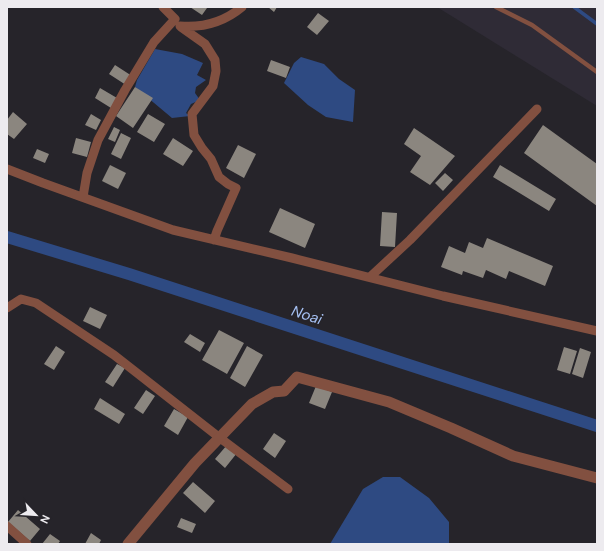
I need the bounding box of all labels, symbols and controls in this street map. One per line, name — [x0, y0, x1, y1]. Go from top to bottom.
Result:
water label: Noai — [289, 301, 325, 329]
north arrow — [16, 495, 56, 535]
text: N — [37, 513, 53, 526]

